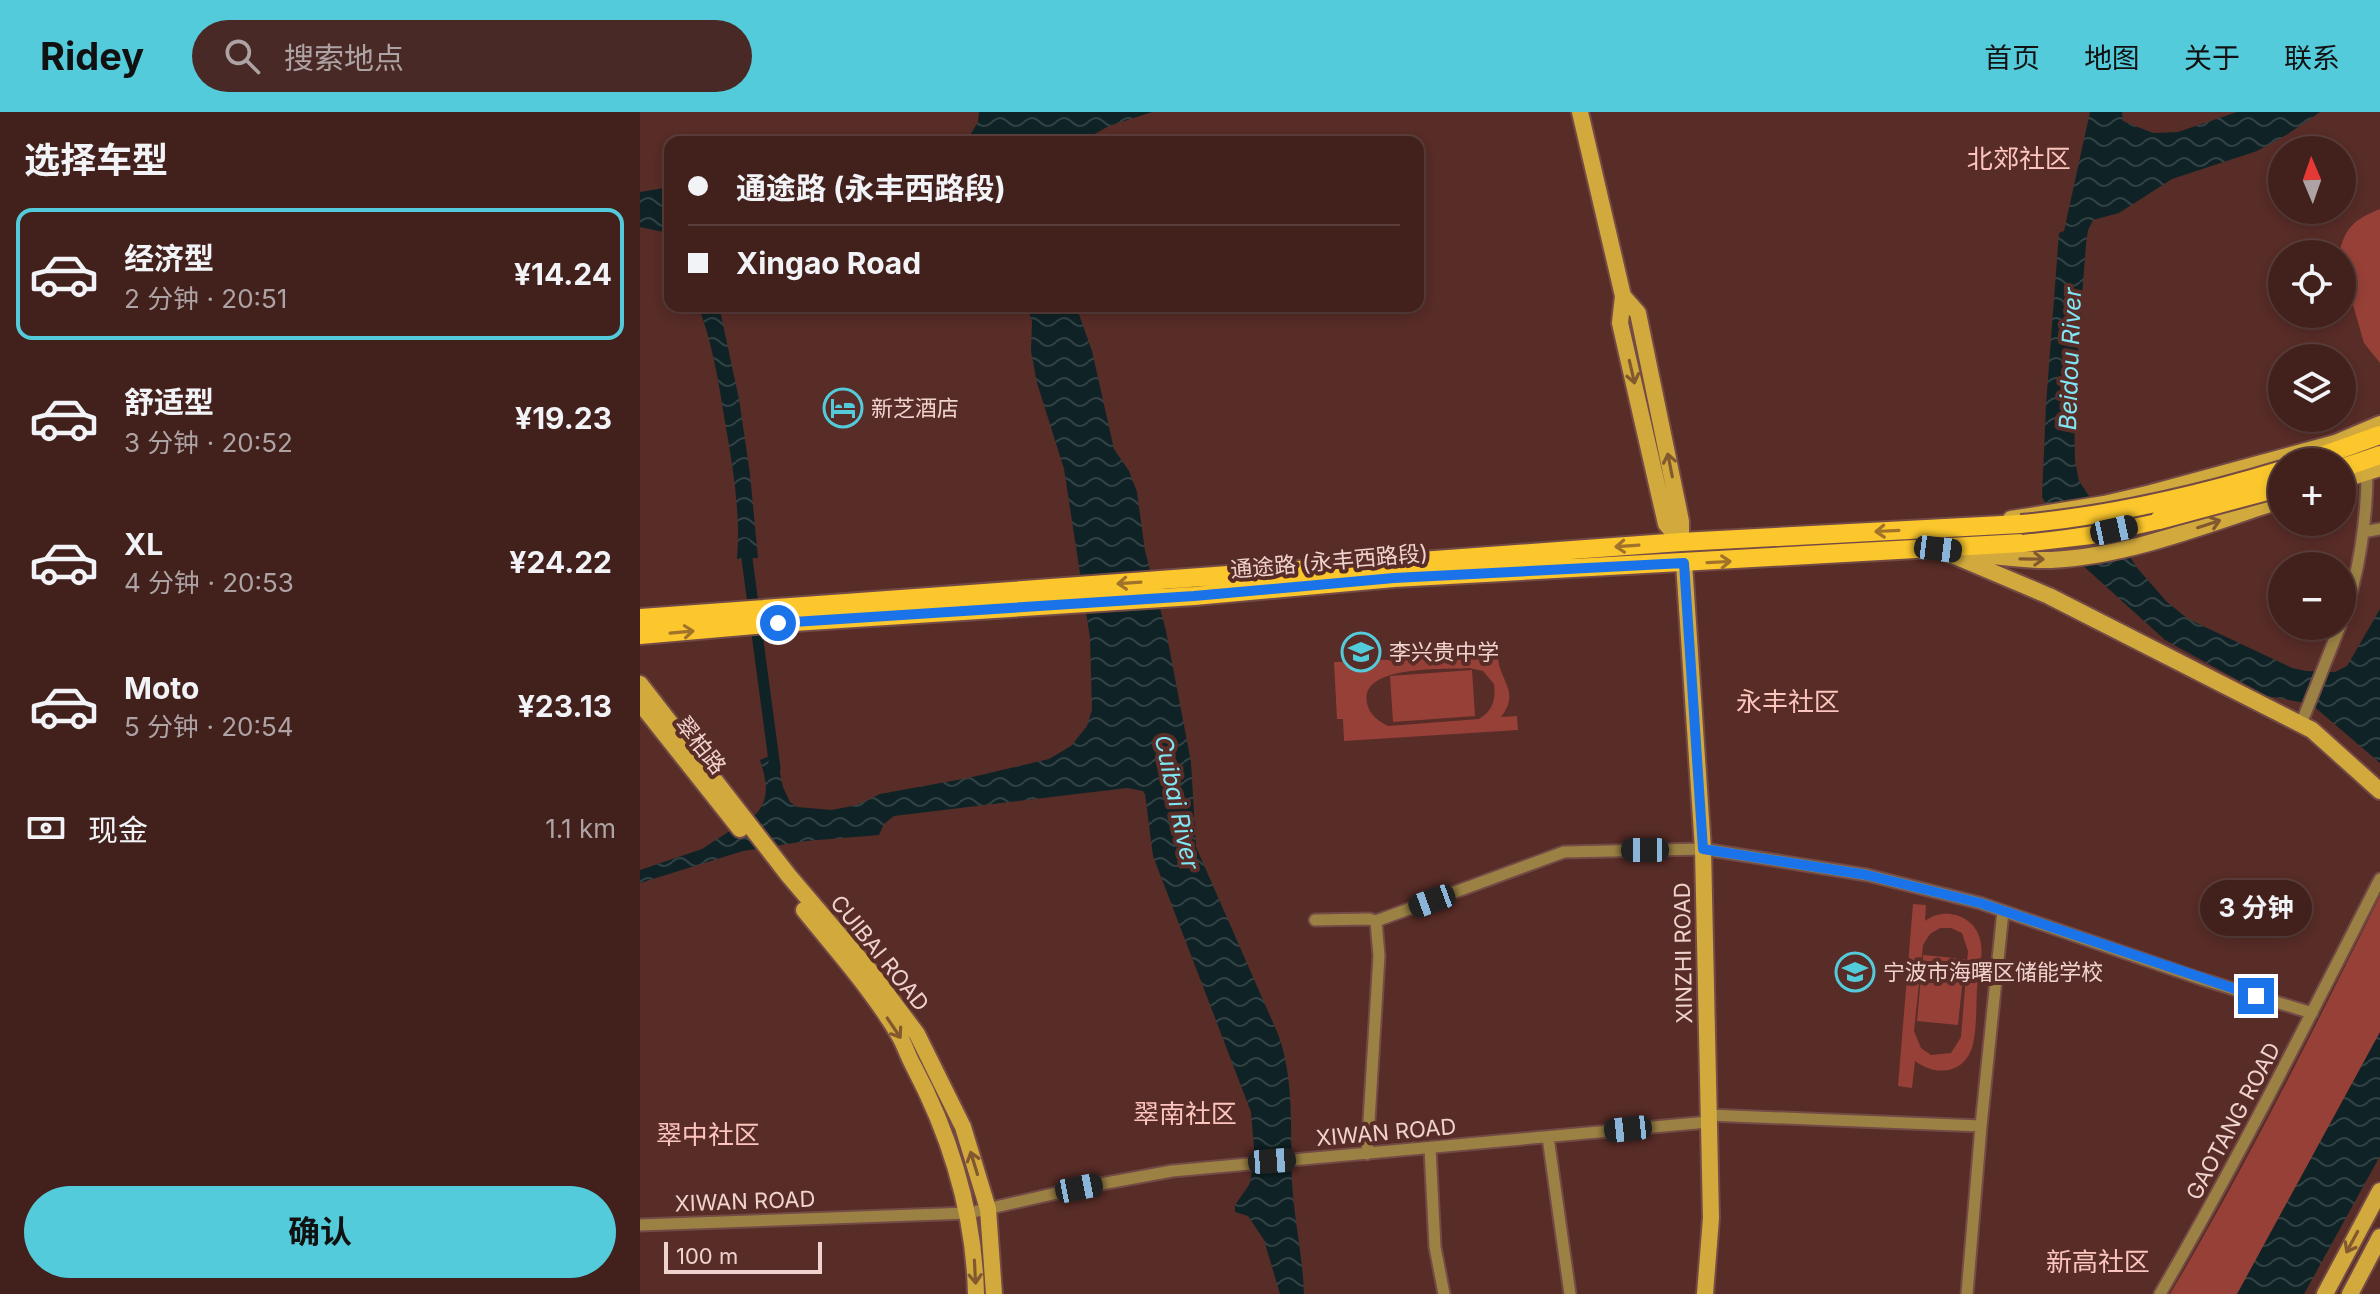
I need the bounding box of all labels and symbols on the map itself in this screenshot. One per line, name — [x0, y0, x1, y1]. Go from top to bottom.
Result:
north arrow — [2268, 136, 2356, 224]
district label: 北郊社区 — [1967, 143, 2071, 174]
water label: Beidou River — [2053, 286, 2087, 431]
one-way arrow — [1625, 359, 1640, 385]
hotel icon: 新芝酒店 — [822, 387, 864, 429]
place label: 新芝酒店 — [871, 395, 959, 421]
one-way arrow — [1662, 453, 1677, 478]
car — [2088, 513, 2140, 547]
one-way arrow — [2195, 516, 2221, 531]
one-way arrow — [1874, 523, 1901, 538]
car — [1913, 534, 1963, 564]
street label: 通途路 (永丰西路段) — [1229, 539, 1429, 583]
one-way arrow — [1614, 539, 1641, 554]
one-way arrow — [2018, 551, 2045, 567]
one-way arrow — [1705, 554, 1732, 569]
one-way arrow — [1116, 576, 1143, 591]
route start — [760, 605, 796, 641]
one-way arrow — [668, 624, 695, 639]
school or university icon: 李兴贵中学 — [1340, 631, 1382, 673]
place label: 李兴贵中学 — [1389, 639, 1499, 665]
district label: 永丰社区 — [1736, 686, 1840, 717]
street label: 翠柏路 — [670, 711, 732, 779]
water label: Cuibai River — [1149, 732, 1206, 873]
car — [1621, 838, 1669, 862]
callout: 3 分钟 — [2200, 880, 2312, 936]
car — [1405, 882, 1459, 920]
street label: XINZHI ROAD — [1669, 882, 1697, 1024]
street label: CUIBAI ROAD — [825, 890, 935, 1016]
school or university icon: 宁波市海曙区储能学校 — [1834, 951, 1876, 993]
place label: 宁波市海曙区储能学校 — [1883, 959, 2103, 985]
route end — [2238, 978, 2274, 1014]
one-way arrow — [886, 1016, 902, 1038]
street label: GAOTANG ROAD — [2181, 1038, 2285, 1204]
district label: 翠南社区 — [1133, 1098, 1237, 1129]
street label: XIWAN ROAD — [1315, 1113, 1457, 1151]
car — [1603, 1115, 1653, 1143]
district label: 翠中社区 — [656, 1119, 760, 1150]
car — [1247, 1147, 1297, 1175]
one-way arrow — [966, 1150, 981, 1176]
car — [1053, 1172, 1105, 1204]
street label: XIWAN ROAD — [674, 1186, 816, 1216]
one-way arrow — [2344, 1230, 2360, 1254]
scale bar — [664, 1238, 822, 1274]
district label: 新高社区 — [2046, 1246, 2150, 1277]
one-way arrow — [968, 1258, 983, 1285]

